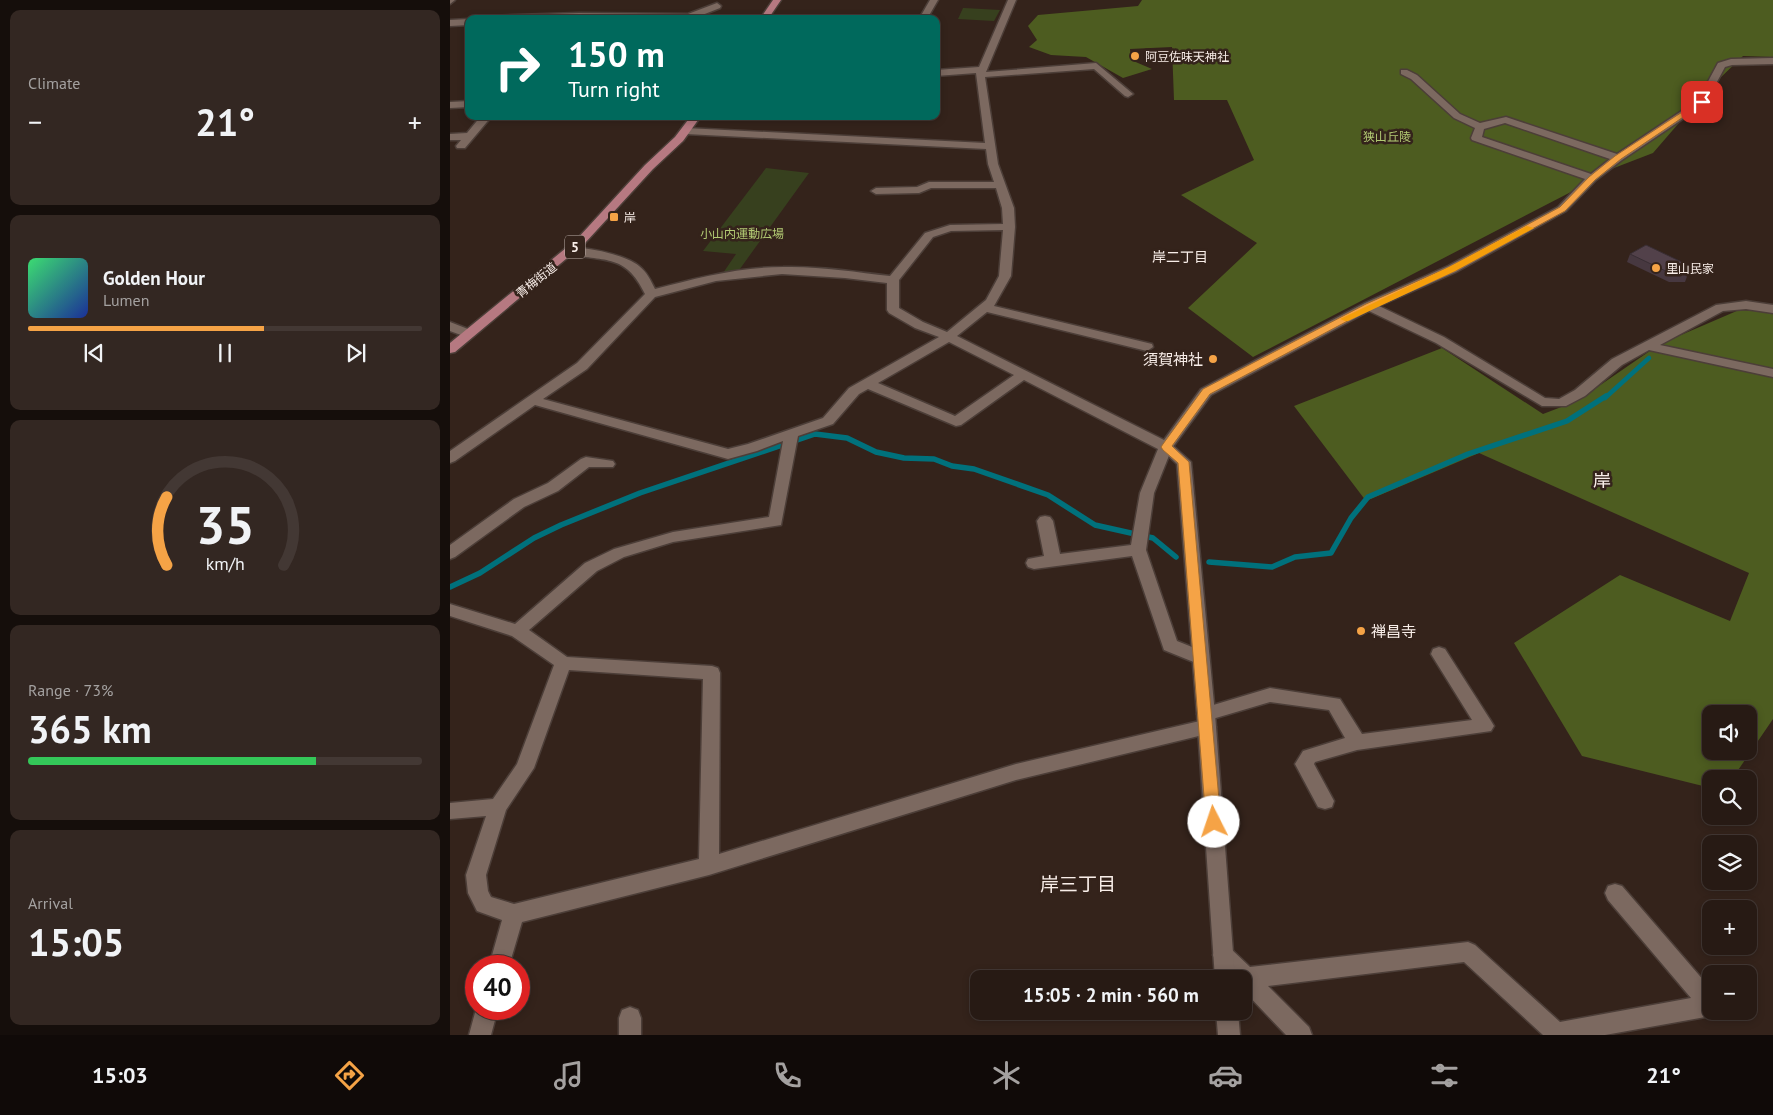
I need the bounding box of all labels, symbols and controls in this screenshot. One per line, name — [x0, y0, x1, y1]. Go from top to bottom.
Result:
text: 150 m — [568, 31, 665, 77]
icon: right — [485, 35, 550, 100]
place label: 阿豆佐味天神社 — [1145, 49, 1229, 64]
marker: 阿豆佐味天神社 — [1129, 50, 1141, 62]
text: Climate — [28, 73, 80, 93]
text: Turn right — [568, 75, 660, 103]
pin — [1681, 81, 1723, 123]
icon: arrive — [1688, 88, 1716, 116]
text: 21° — [195, 97, 255, 146]
text: − — [28, 103, 42, 140]
text: + — [408, 103, 422, 140]
park label: 狭山丘陵 — [1363, 129, 1411, 144]
place label: 岸 — [624, 210, 636, 225]
marker: 岸 — [608, 211, 620, 223]
park label: 小山内運動広場 — [700, 226, 784, 241]
road number: 5 — [565, 236, 585, 258]
district label: 岸二丁目 — [1152, 248, 1208, 266]
street label: 青梅街道 — [513, 259, 559, 301]
place label: 里山民家 — [1666, 261, 1714, 276]
marker: 里山民家 — [1650, 262, 1662, 274]
text: Golden Hour — [103, 266, 205, 290]
text: Lumen — [103, 290, 149, 310]
icon: previous — [80, 339, 108, 367]
icon: pause — [211, 339, 239, 367]
icon: next — [342, 339, 370, 367]
place label: 須賀神社 — [1143, 350, 1203, 369]
marker: 須賀神社 — [1207, 353, 1219, 365]
district label: 岸 — [1593, 469, 1611, 492]
text: 35 — [196, 491, 254, 558]
text: km/h — [205, 552, 245, 575]
place label: 禅昌寺 — [1371, 622, 1416, 641]
marker: 禅昌寺 — [1355, 625, 1367, 637]
text: Range · 73% — [28, 680, 113, 700]
text: 365 km — [28, 704, 152, 753]
map controls — [1702, 705, 1757, 1020]
button: sound — [1702, 705, 1757, 760]
button: search — [1702, 770, 1757, 825]
position arrow — [1187, 795, 1239, 847]
button: layers — [1702, 835, 1757, 890]
district label: 岸三丁目 — [1040, 872, 1116, 896]
text: Arrival — [28, 893, 73, 913]
button: + — [1702, 900, 1757, 955]
text: 15:05 — [28, 917, 124, 966]
speed limit sign: 40 — [465, 955, 530, 1020]
button: − — [1702, 965, 1757, 1020]
text: 15:05 · 2 min · 560 m — [1023, 983, 1199, 1007]
icon: directions — [332, 1058, 367, 1093]
icon: music — [551, 1058, 586, 1093]
icon: phone — [770, 1058, 805, 1093]
icon: climate — [989, 1058, 1024, 1093]
icon: car — [1208, 1058, 1243, 1093]
icon: filters — [1427, 1058, 1462, 1093]
text: 15:03 — [92, 1061, 148, 1089]
text: 21° — [1646, 1061, 1681, 1089]

